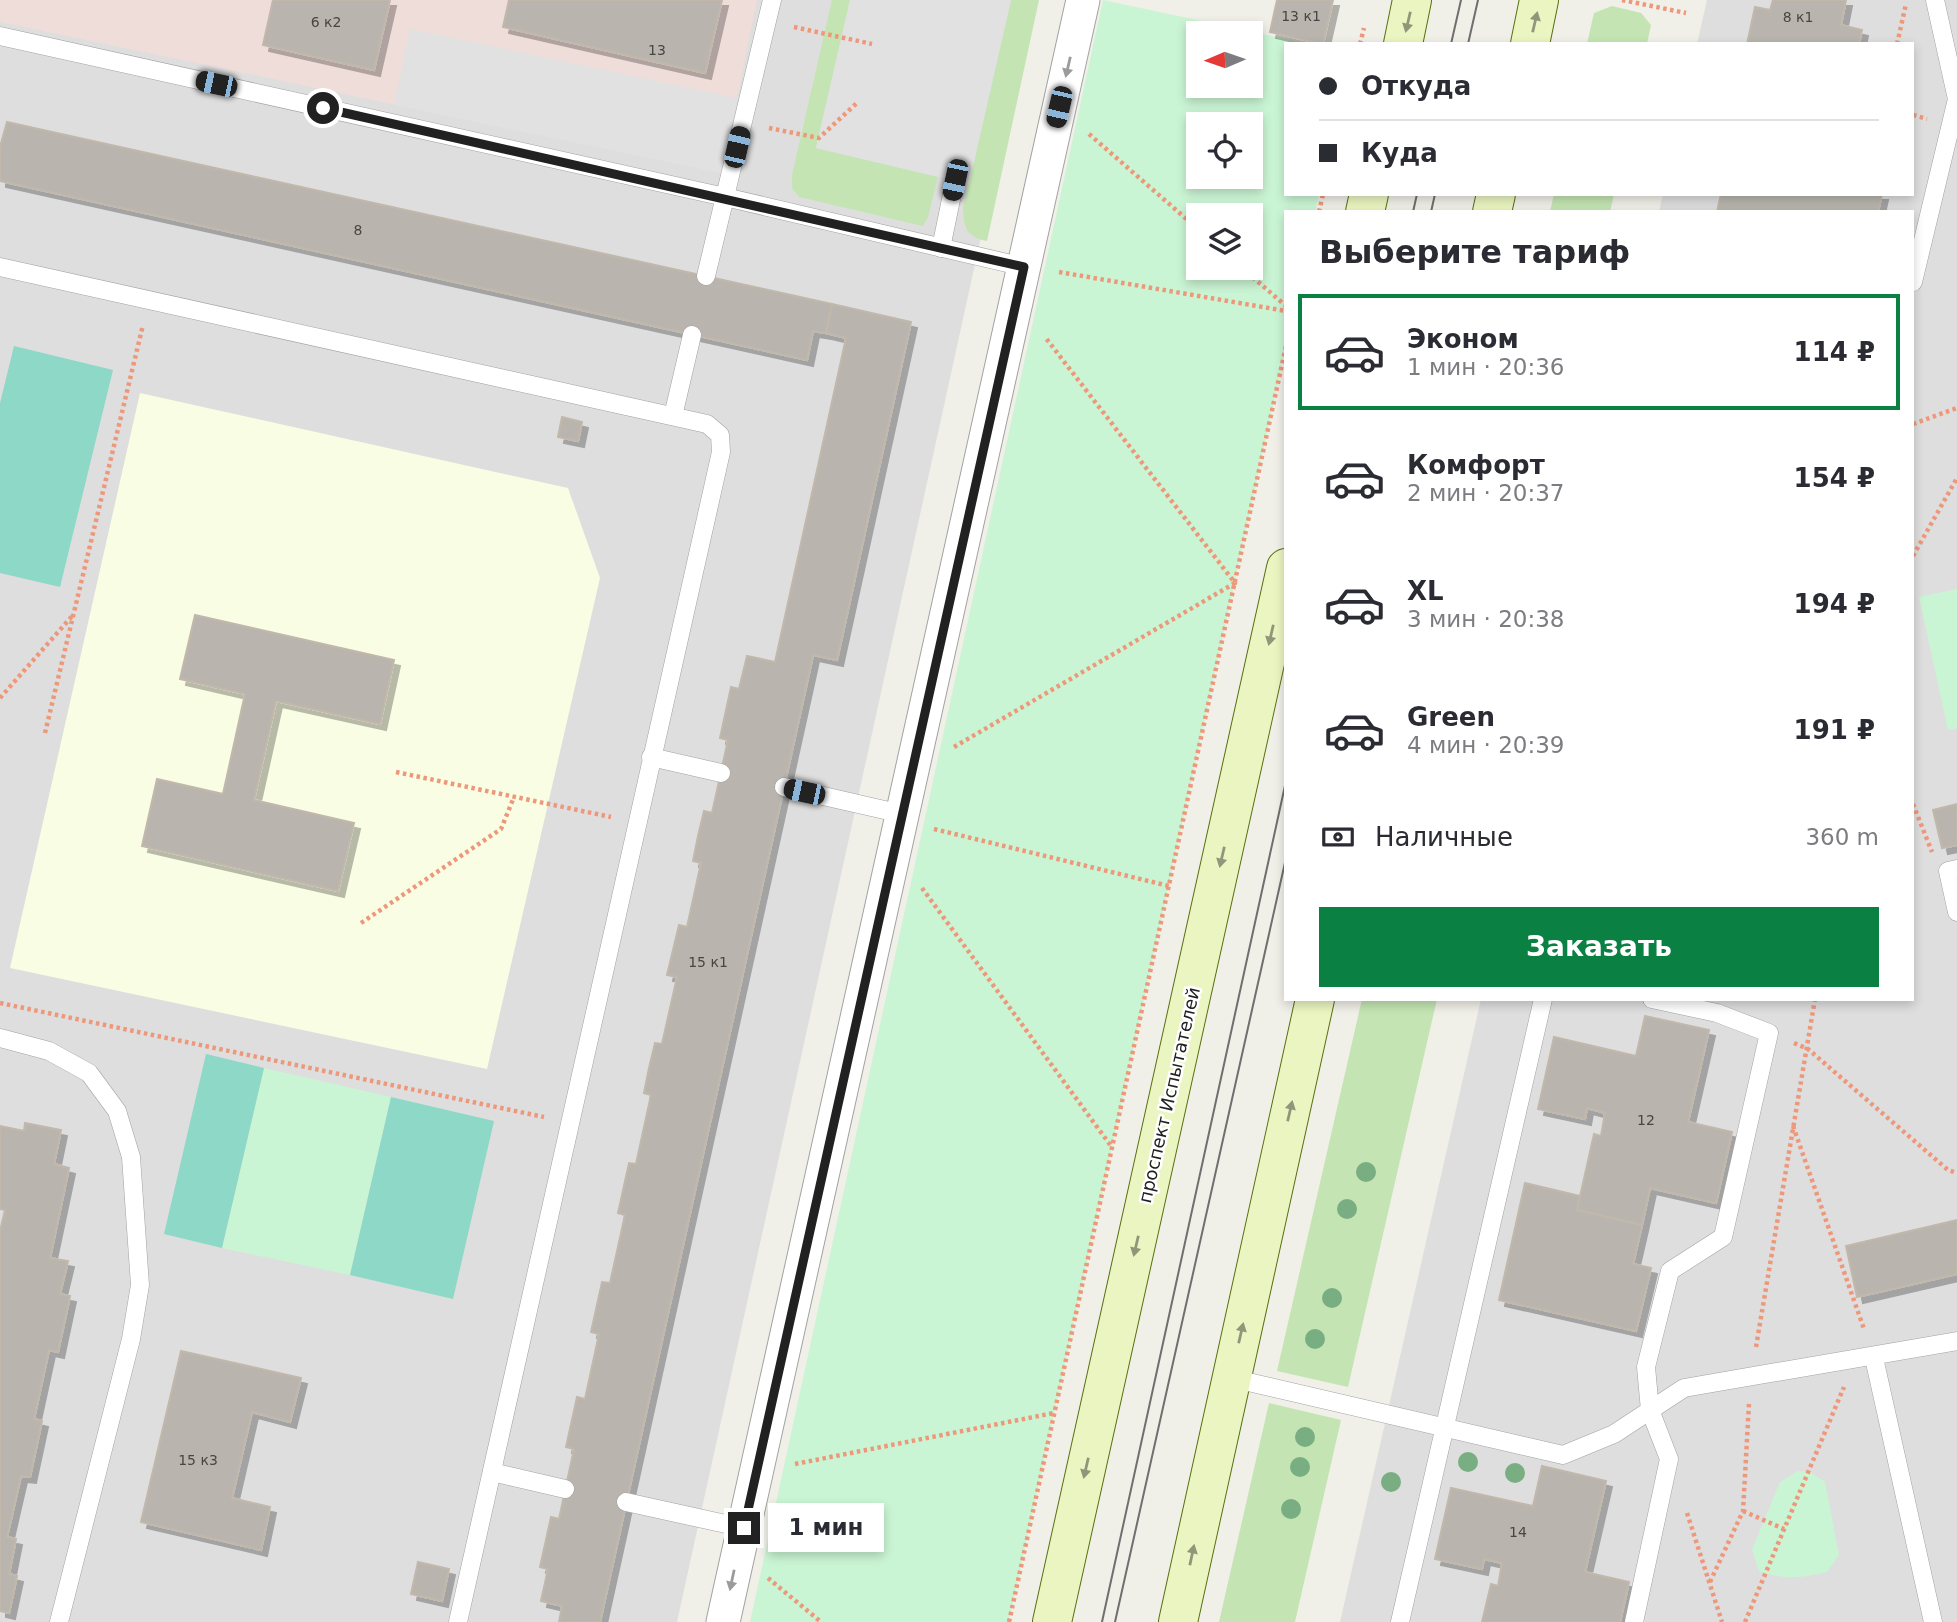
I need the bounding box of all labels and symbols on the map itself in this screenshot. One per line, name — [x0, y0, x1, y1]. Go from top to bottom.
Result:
house number: 13 к1 — [1281, 8, 1321, 24]
house number: 8 к1 — [1783, 9, 1813, 25]
one-way arrow — [1402, 11, 1413, 33]
one-way arrow — [1529, 11, 1540, 33]
house number: 6 к2 — [311, 14, 341, 30]
north arrow — [1186, 21, 1264, 98]
house number: 13 — [648, 42, 666, 58]
one-way arrow — [1062, 56, 1073, 78]
car — [194, 69, 239, 99]
car — [1045, 84, 1074, 130]
route start — [307, 92, 339, 124]
car — [723, 124, 752, 170]
car — [941, 157, 970, 203]
house number: 8 — [354, 222, 362, 238]
one-way arrow — [1266, 624, 1277, 646]
car — [782, 777, 827, 807]
one-way arrow — [1216, 846, 1227, 868]
house number: 15 к1 — [688, 954, 728, 970]
street label: проспект Испытателей — [1134, 985, 1204, 1205]
one-way arrow — [1285, 1100, 1296, 1122]
house number: 12 — [1637, 1112, 1655, 1128]
one-way arrow — [1130, 1235, 1141, 1257]
one-way arrow — [1235, 1322, 1246, 1344]
house number: 15 к3 — [178, 1452, 218, 1468]
one-way arrow — [1081, 1457, 1092, 1479]
callout: 1 мин — [768, 1504, 884, 1552]
route end — [728, 1512, 760, 1544]
house number: 14 — [1509, 1524, 1527, 1540]
one-way arrow — [1187, 1544, 1198, 1566]
one-way arrow — [726, 1569, 737, 1591]

